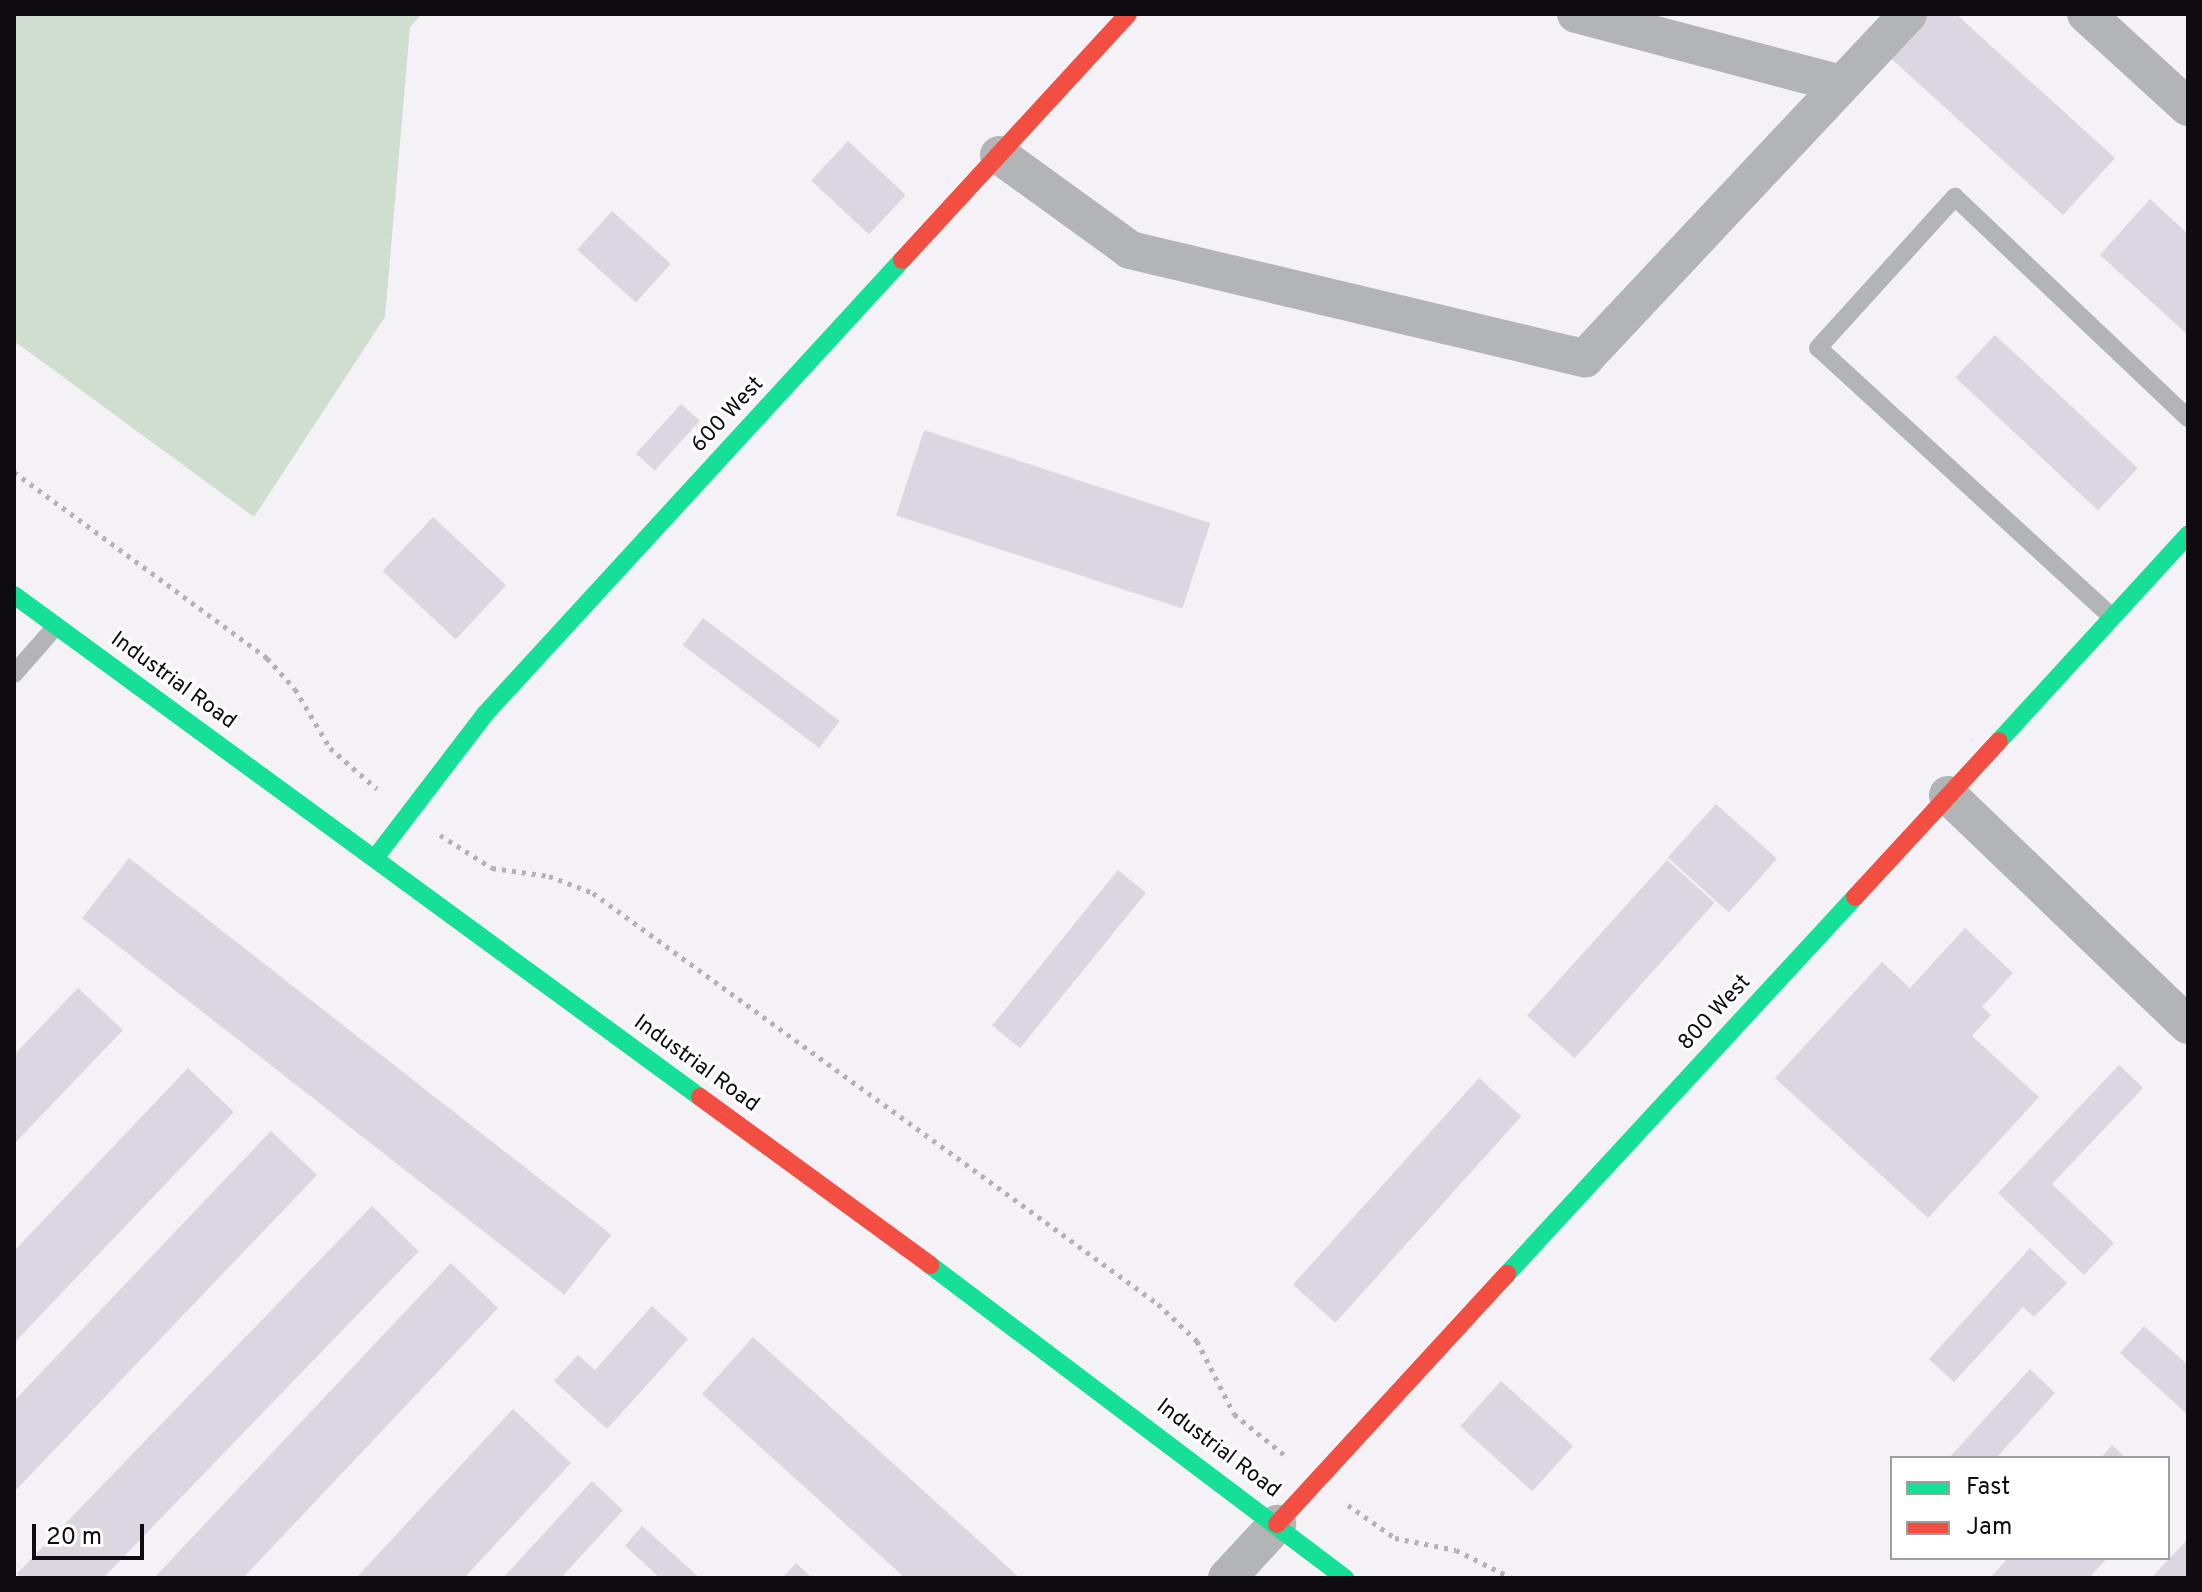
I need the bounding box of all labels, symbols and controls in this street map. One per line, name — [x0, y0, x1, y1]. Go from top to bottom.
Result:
street label: 600 West — [686, 371, 770, 459]
street label: Industrial Road — [105, 627, 241, 735]
street label: 800 West — [1673, 969, 1757, 1057]
street label: Industrial Road — [628, 1010, 764, 1118]
street label: Industrial Road — [1151, 1394, 1285, 1504]
legend — [1890, 1456, 2170, 1560]
text: Fast — [1966, 1473, 2010, 1503]
scale bar — [36, 1508, 148, 1558]
text: Jam — [1966, 1513, 2012, 1543]
text: 20 m — [46, 1523, 102, 1553]

